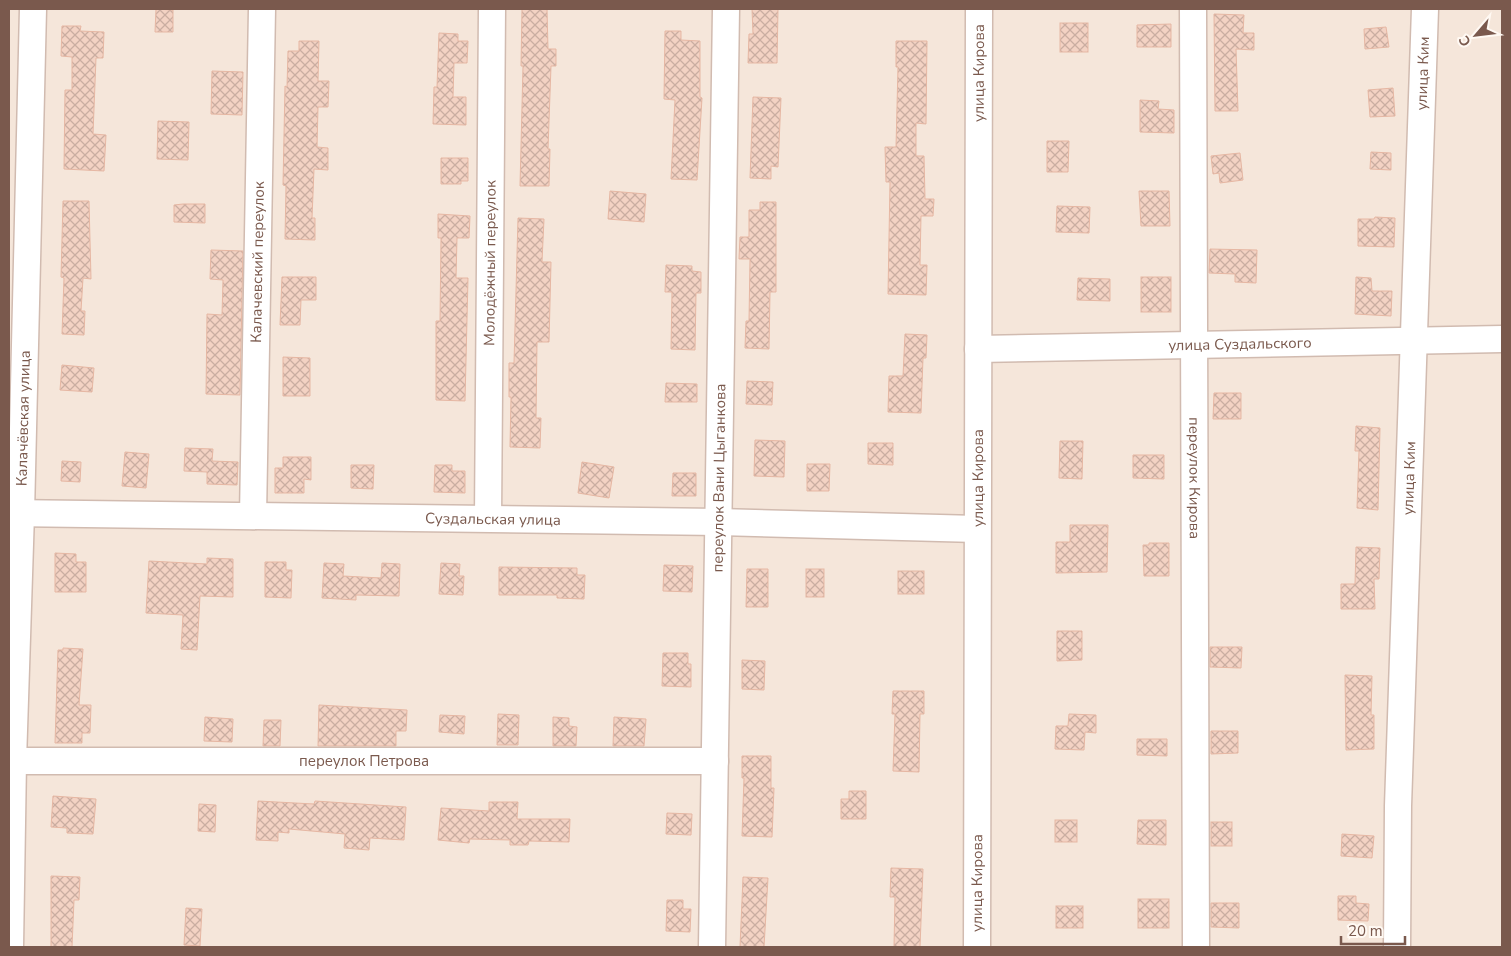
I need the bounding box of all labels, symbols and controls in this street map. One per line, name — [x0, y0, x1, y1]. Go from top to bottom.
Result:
north arrow — [1451, 10, 1501, 60]
street label: улица Кирова — [969, 24, 989, 122]
text: С — [1454, 32, 1476, 50]
street label: улица Ким — [1412, 36, 1434, 111]
street label: Молодёжный переулок — [479, 180, 501, 346]
street label: Калачевский переулок — [246, 181, 269, 343]
street label: улица Суздальского — [1168, 333, 1312, 355]
street label: Калачёвская улица — [12, 350, 35, 486]
street label: переулок Вани Цыганкова — [708, 384, 730, 573]
street label: переулок Кирова — [1184, 417, 1205, 539]
street label: улица Кирова — [968, 429, 988, 527]
street label: улица Ким — [1398, 441, 1420, 516]
street label: Суздальская улица — [425, 508, 561, 530]
street label: переулок Петрова — [299, 751, 429, 771]
street label: улица Кирова — [967, 834, 987, 932]
scale bar — [1341, 914, 1405, 946]
text: 20 m — [1348, 921, 1383, 941]

